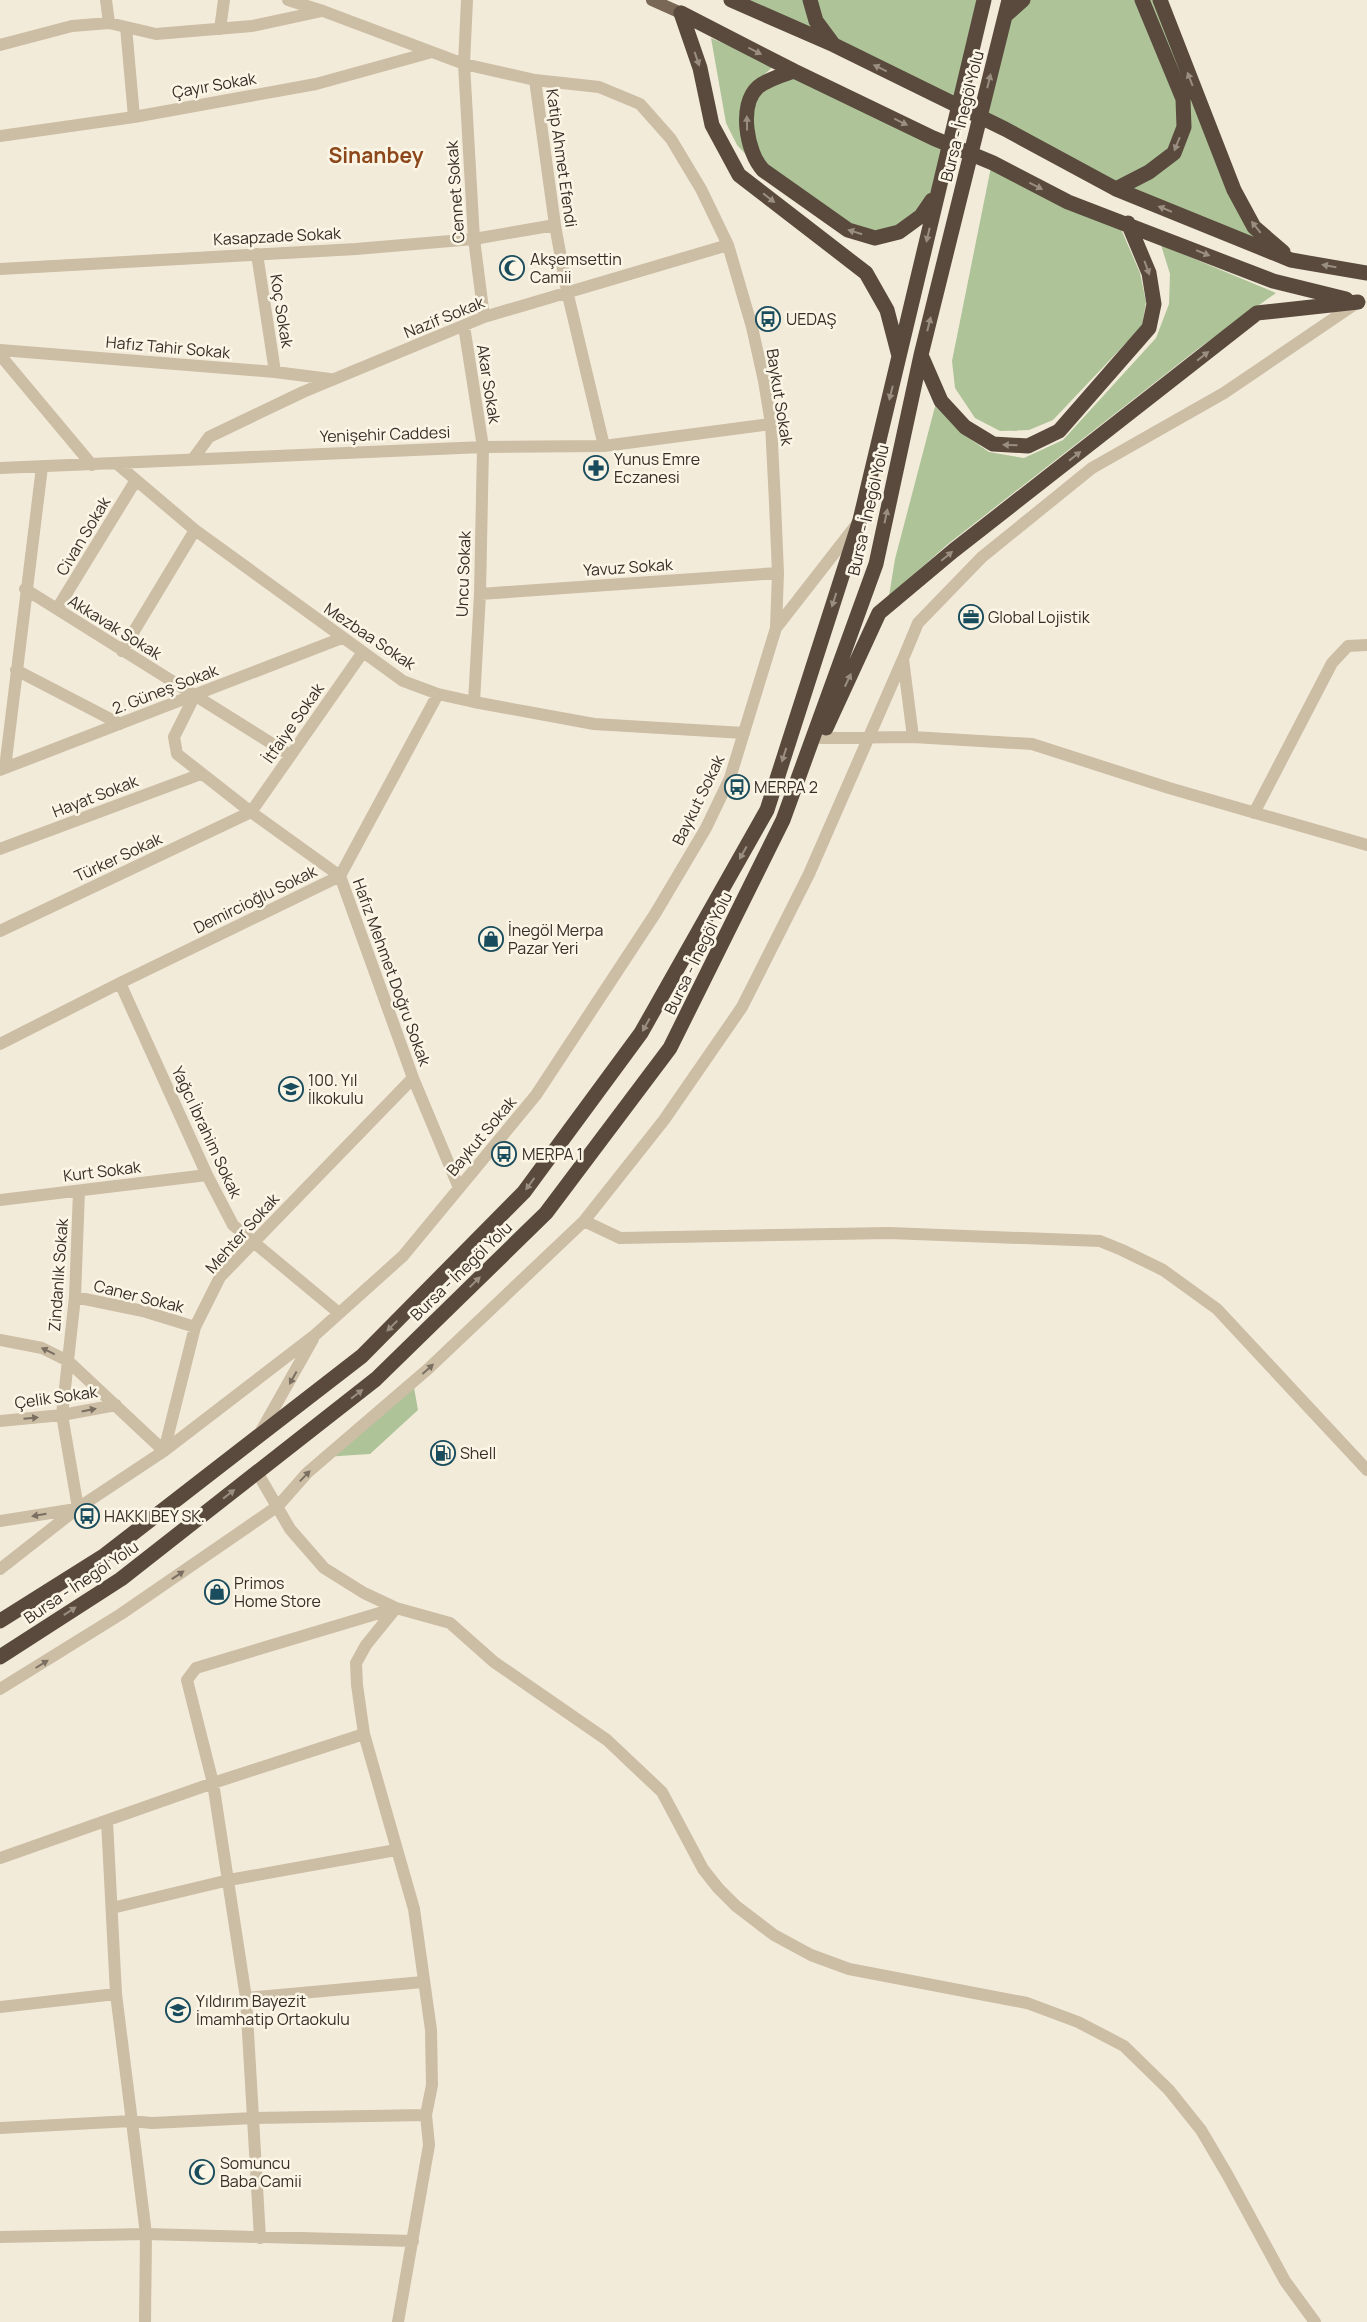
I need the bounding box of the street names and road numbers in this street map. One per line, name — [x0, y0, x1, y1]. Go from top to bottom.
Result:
street label: Bursa - İnegöl Yolu — [935, 48, 989, 184]
street label: Çayır Sokak — [170, 67, 259, 103]
street label: Katip Ahmet Efendi — [541, 87, 583, 229]
street label: Cennet Sokak — [440, 139, 470, 244]
street label: Kasapzade Sokak — [213, 222, 342, 250]
street label: Koç Sokak — [265, 273, 299, 351]
street label: Nazif Sokak — [400, 290, 489, 343]
street label: Hafız Tahir Sokak — [105, 331, 232, 363]
street label: Akar Sokak — [472, 343, 506, 426]
street label: Baykut Sokak — [761, 347, 799, 448]
street label: Yenişehir Caddesi — [319, 421, 451, 447]
street label: Bursa - İnegöl Yolu — [842, 442, 894, 578]
street label: Civan Sokak — [51, 491, 116, 580]
street label: Uncu Sokak — [451, 529, 476, 618]
street label: Yavuz Sokak — [583, 553, 675, 581]
street label: Akkavak Sokak — [64, 589, 167, 665]
street label: Mezbaa Sokak — [320, 597, 421, 675]
street label: 2. Güneş Sokak — [109, 658, 222, 719]
street label: İtfaiye Sokak — [257, 678, 329, 767]
street label: Baykut Sokak — [667, 750, 730, 849]
street label: Hayat Sokak — [49, 769, 142, 822]
street label: Türker Sokak — [71, 827, 166, 887]
street label: Demircioğlu Sokak — [190, 859, 321, 938]
street label: Hafız Mehmet Doğru Sokak — [348, 875, 437, 1070]
street label: Bursa - İnegöl Yolu — [659, 888, 737, 1018]
street label: Yağcı İbrahim Sokak — [167, 1062, 248, 1202]
street label: Baykut Sokak — [441, 1091, 522, 1181]
street label: Kurt Sokak — [62, 1155, 143, 1187]
street label: Mehter Sokak — [200, 1187, 285, 1278]
street label: Zindanlık Sokak — [43, 1217, 73, 1332]
street label: Bursa - İnegöl Yolu — [405, 1217, 517, 1325]
street label: Caner Sokak — [92, 1274, 187, 1318]
street label: Çelik Sokak — [13, 1380, 100, 1414]
street label: Bursa - İnegöl Yolu — [19, 1535, 143, 1629]

